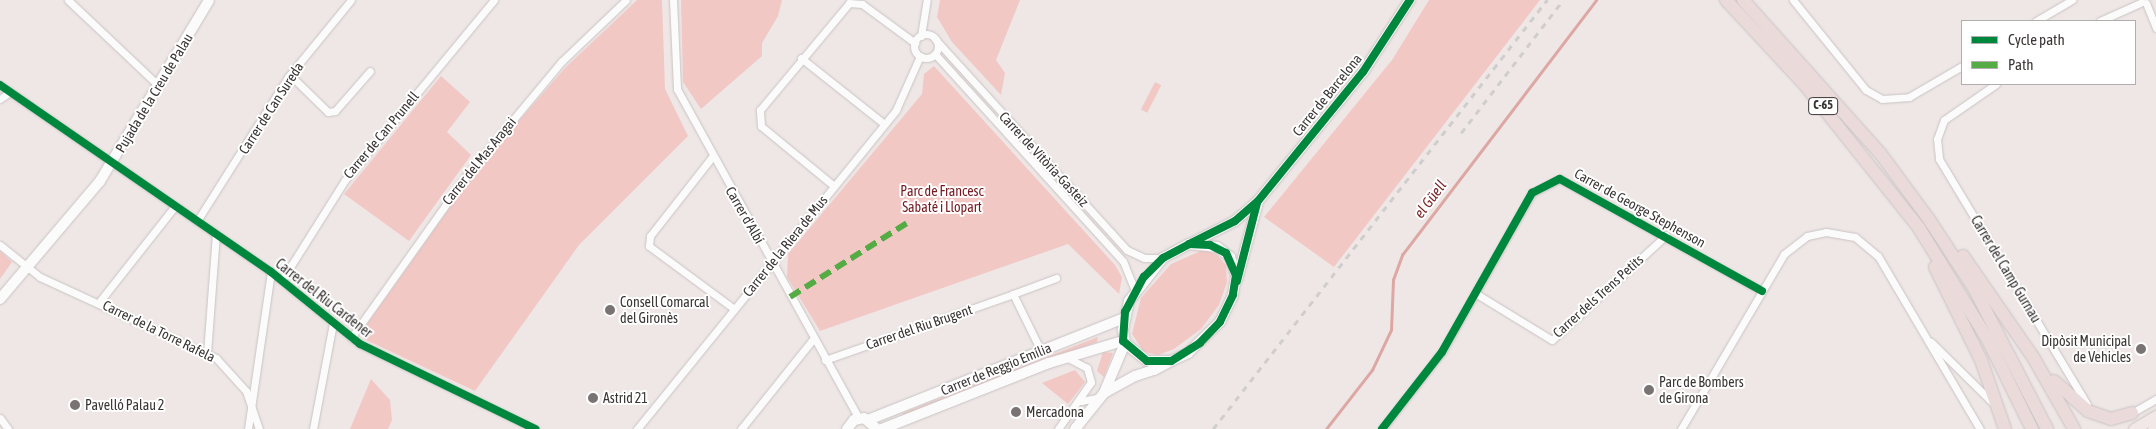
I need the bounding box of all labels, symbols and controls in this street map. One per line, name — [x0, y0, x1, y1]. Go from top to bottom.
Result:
legend — [1961, 20, 2136, 85]
street label: Pujada de la Creu de Palau — [112, 30, 196, 156]
text: Cycle path — [2008, 31, 2065, 48]
street label: Carrer de Barcelona — [1289, 51, 1365, 139]
text: Path — [2008, 56, 2034, 73]
street label: Carrer de Can Sureda — [235, 59, 307, 157]
street label: Carrer de Can Prunell — [340, 88, 422, 182]
road number: C-65 — [1808, 96, 1838, 115]
street label: Carrer de Vitòria-Gasteiz — [996, 108, 1092, 210]
street label: Carrer del Mas Aragai — [439, 114, 519, 208]
street label: Carrer de George Stephenson — [1571, 165, 1709, 251]
water label: el Güell — [1410, 176, 1450, 222]
park label: Parc de Francesc Sabaté i Llopart — [900, 183, 984, 216]
street label: Carrer d'Albí — [722, 184, 768, 246]
street label: Carrer de la Riera de Mus — [739, 192, 831, 300]
street label: Carrer del Camp Gurnau — [1967, 212, 2045, 326]
street label: Carrer dels Trens Petits — [1549, 251, 1647, 341]
street label: Carrer del Riu Cardener — [272, 255, 376, 341]
place label: Consell Comarcal del Gironès — [620, 294, 709, 326]
street label: Carrer de la Torre Rafela — [100, 297, 218, 365]
street label: Carrer del Riu Brugent — [864, 301, 974, 353]
marker: Consell Comarcal del Gironès — [604, 304, 616, 316]
place label: Dipòsit Municipal de Vehicles — [2041, 333, 2131, 366]
street label: Carrer de Reggio Emília — [938, 339, 1054, 399]
marker: Dipòsit Municipal de Vehicles — [2135, 343, 2147, 355]
place label: Parc de Bombers de Girona — [1659, 374, 1744, 407]
marker: Parc de Bombers de Girona — [1643, 384, 1655, 396]
place label: Astrid 21 — [603, 390, 648, 406]
marker: Astrid 21 — [587, 392, 599, 404]
place label: Pavelló Palau 2 — [85, 397, 164, 413]
marker: Pavelló Palau 2 — [69, 399, 81, 411]
place label: Mercadona — [1026, 404, 1084, 420]
marker: Mercadona — [1010, 406, 1022, 418]

